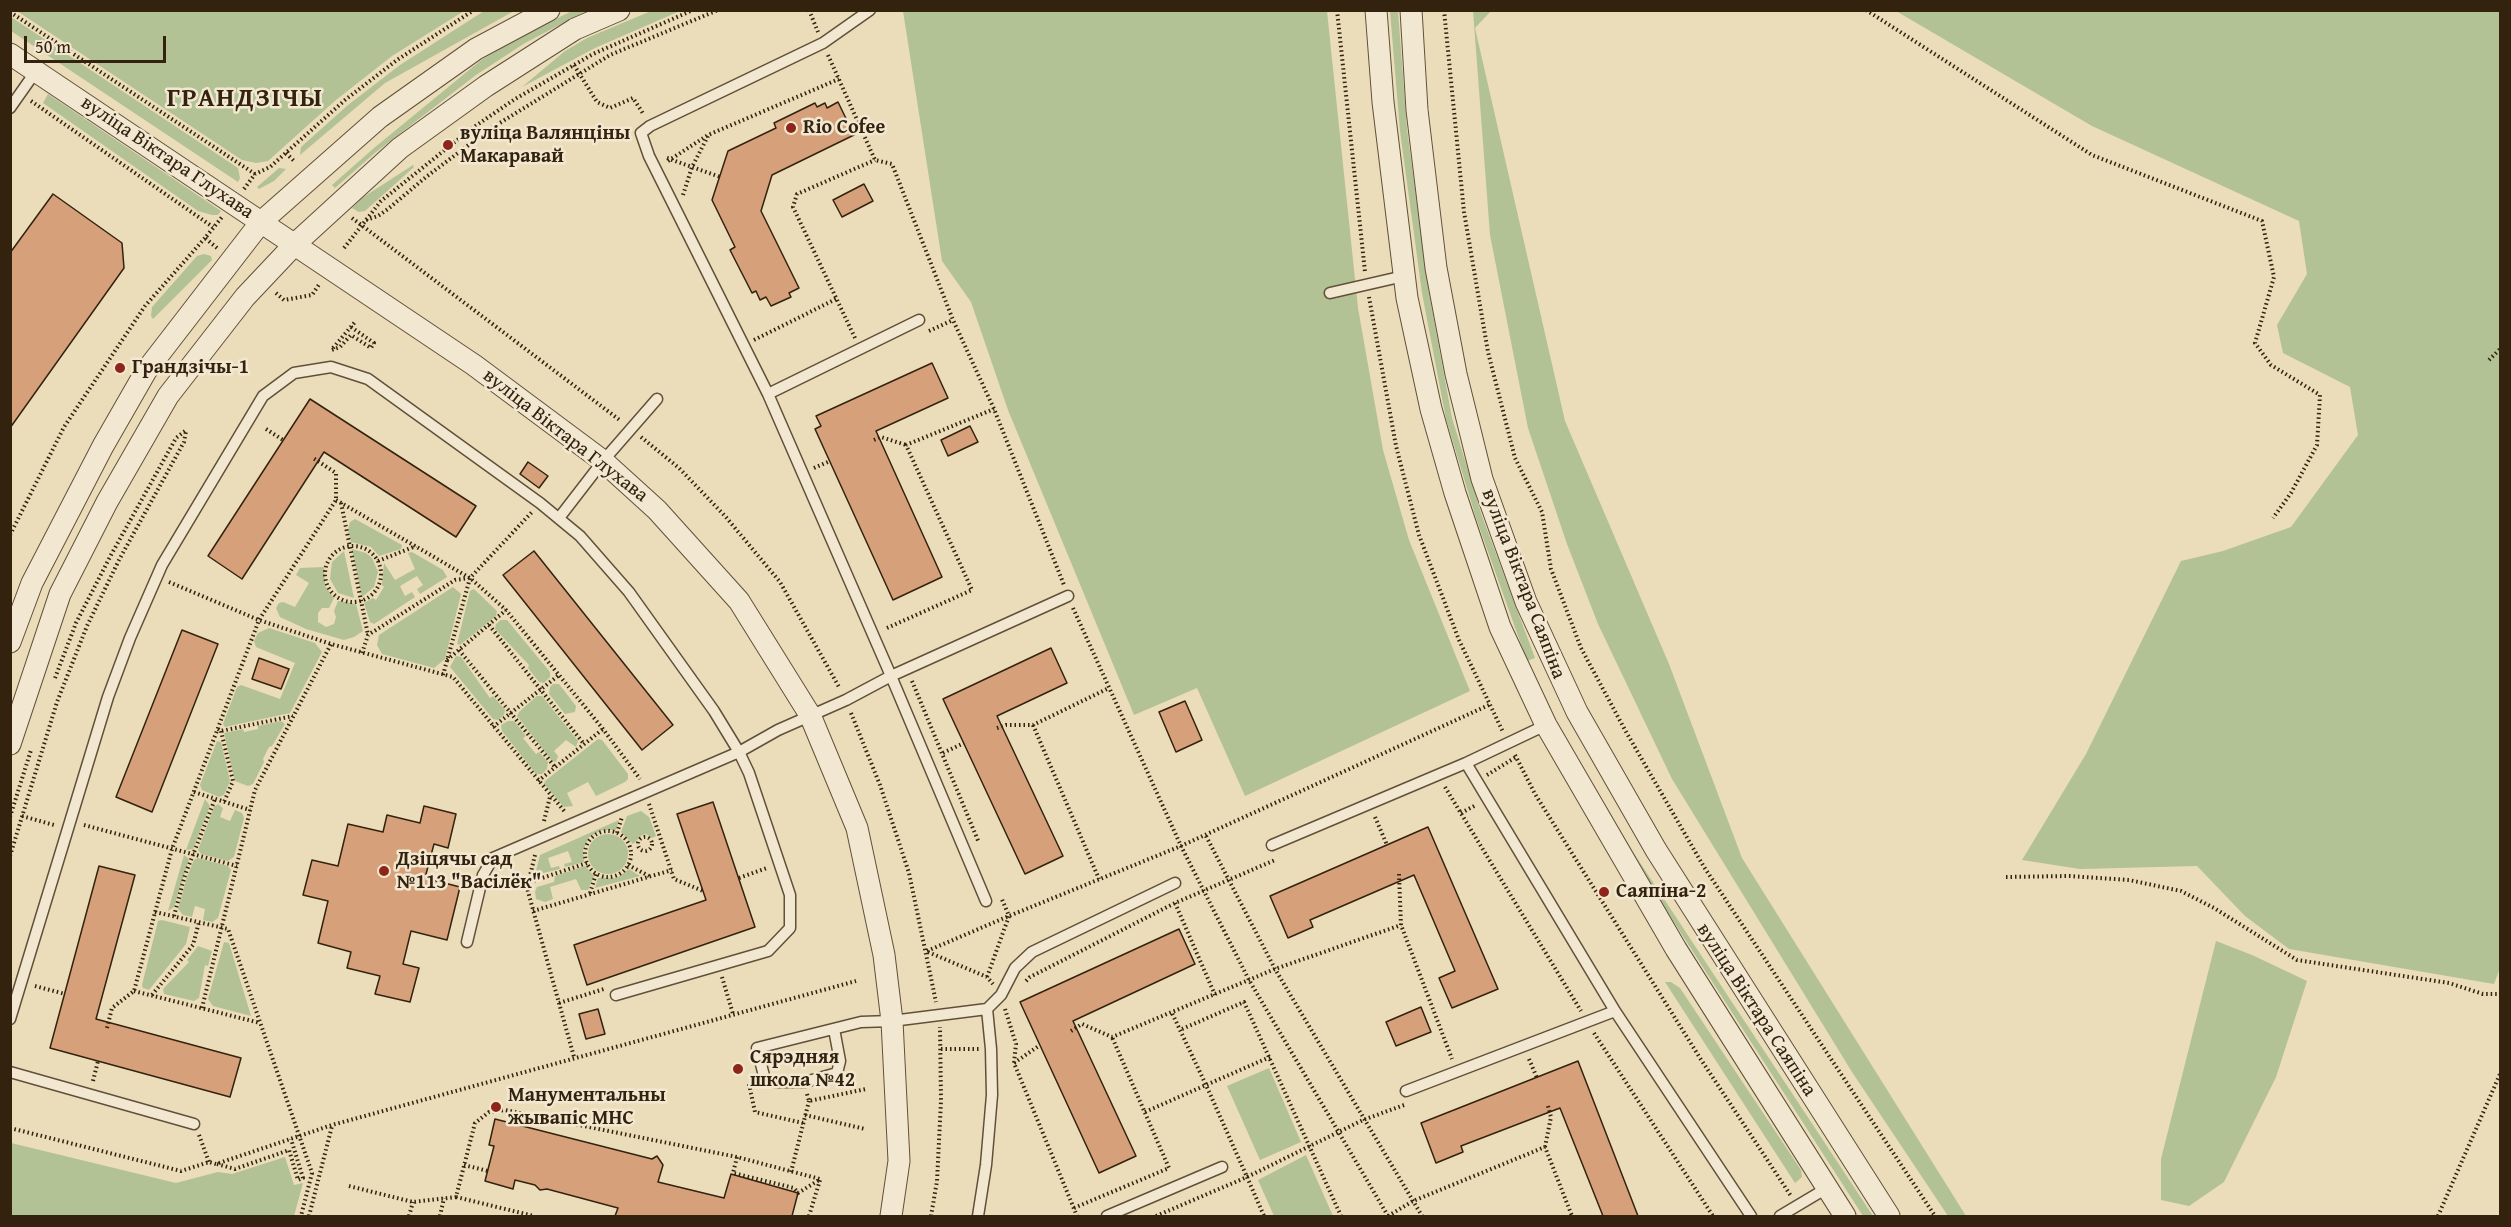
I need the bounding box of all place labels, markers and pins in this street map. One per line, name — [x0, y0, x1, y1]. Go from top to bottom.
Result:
place label: Rio Cofee — [803, 116, 885, 140]
marker: Rio Cofee — [784, 121, 798, 135]
place label: вуліца Валянціны Макаравай — [460, 122, 630, 169]
marker: вуліца Валянціны Макаравай — [441, 138, 455, 152]
place label: Грандзічы-1 — [132, 356, 249, 380]
marker: Грандзічы-1 — [113, 361, 127, 375]
place label: Дзіцячы сад №113 "Васілёк" — [396, 848, 542, 895]
marker: Дзіцячы сад №113 "Васілёк" — [377, 864, 391, 878]
place label: Саяпіна-2 — [1616, 880, 1706, 904]
marker: Саяпіна-2 — [1597, 885, 1611, 899]
place label: Сярэдняя школа №42 — [750, 1046, 855, 1093]
marker: Сярэдняя школа №42 — [731, 1062, 745, 1076]
place label: Манументальны жывапіс МНС — [508, 1084, 666, 1131]
marker: Манументальны жывапіс МНС — [489, 1100, 503, 1114]

